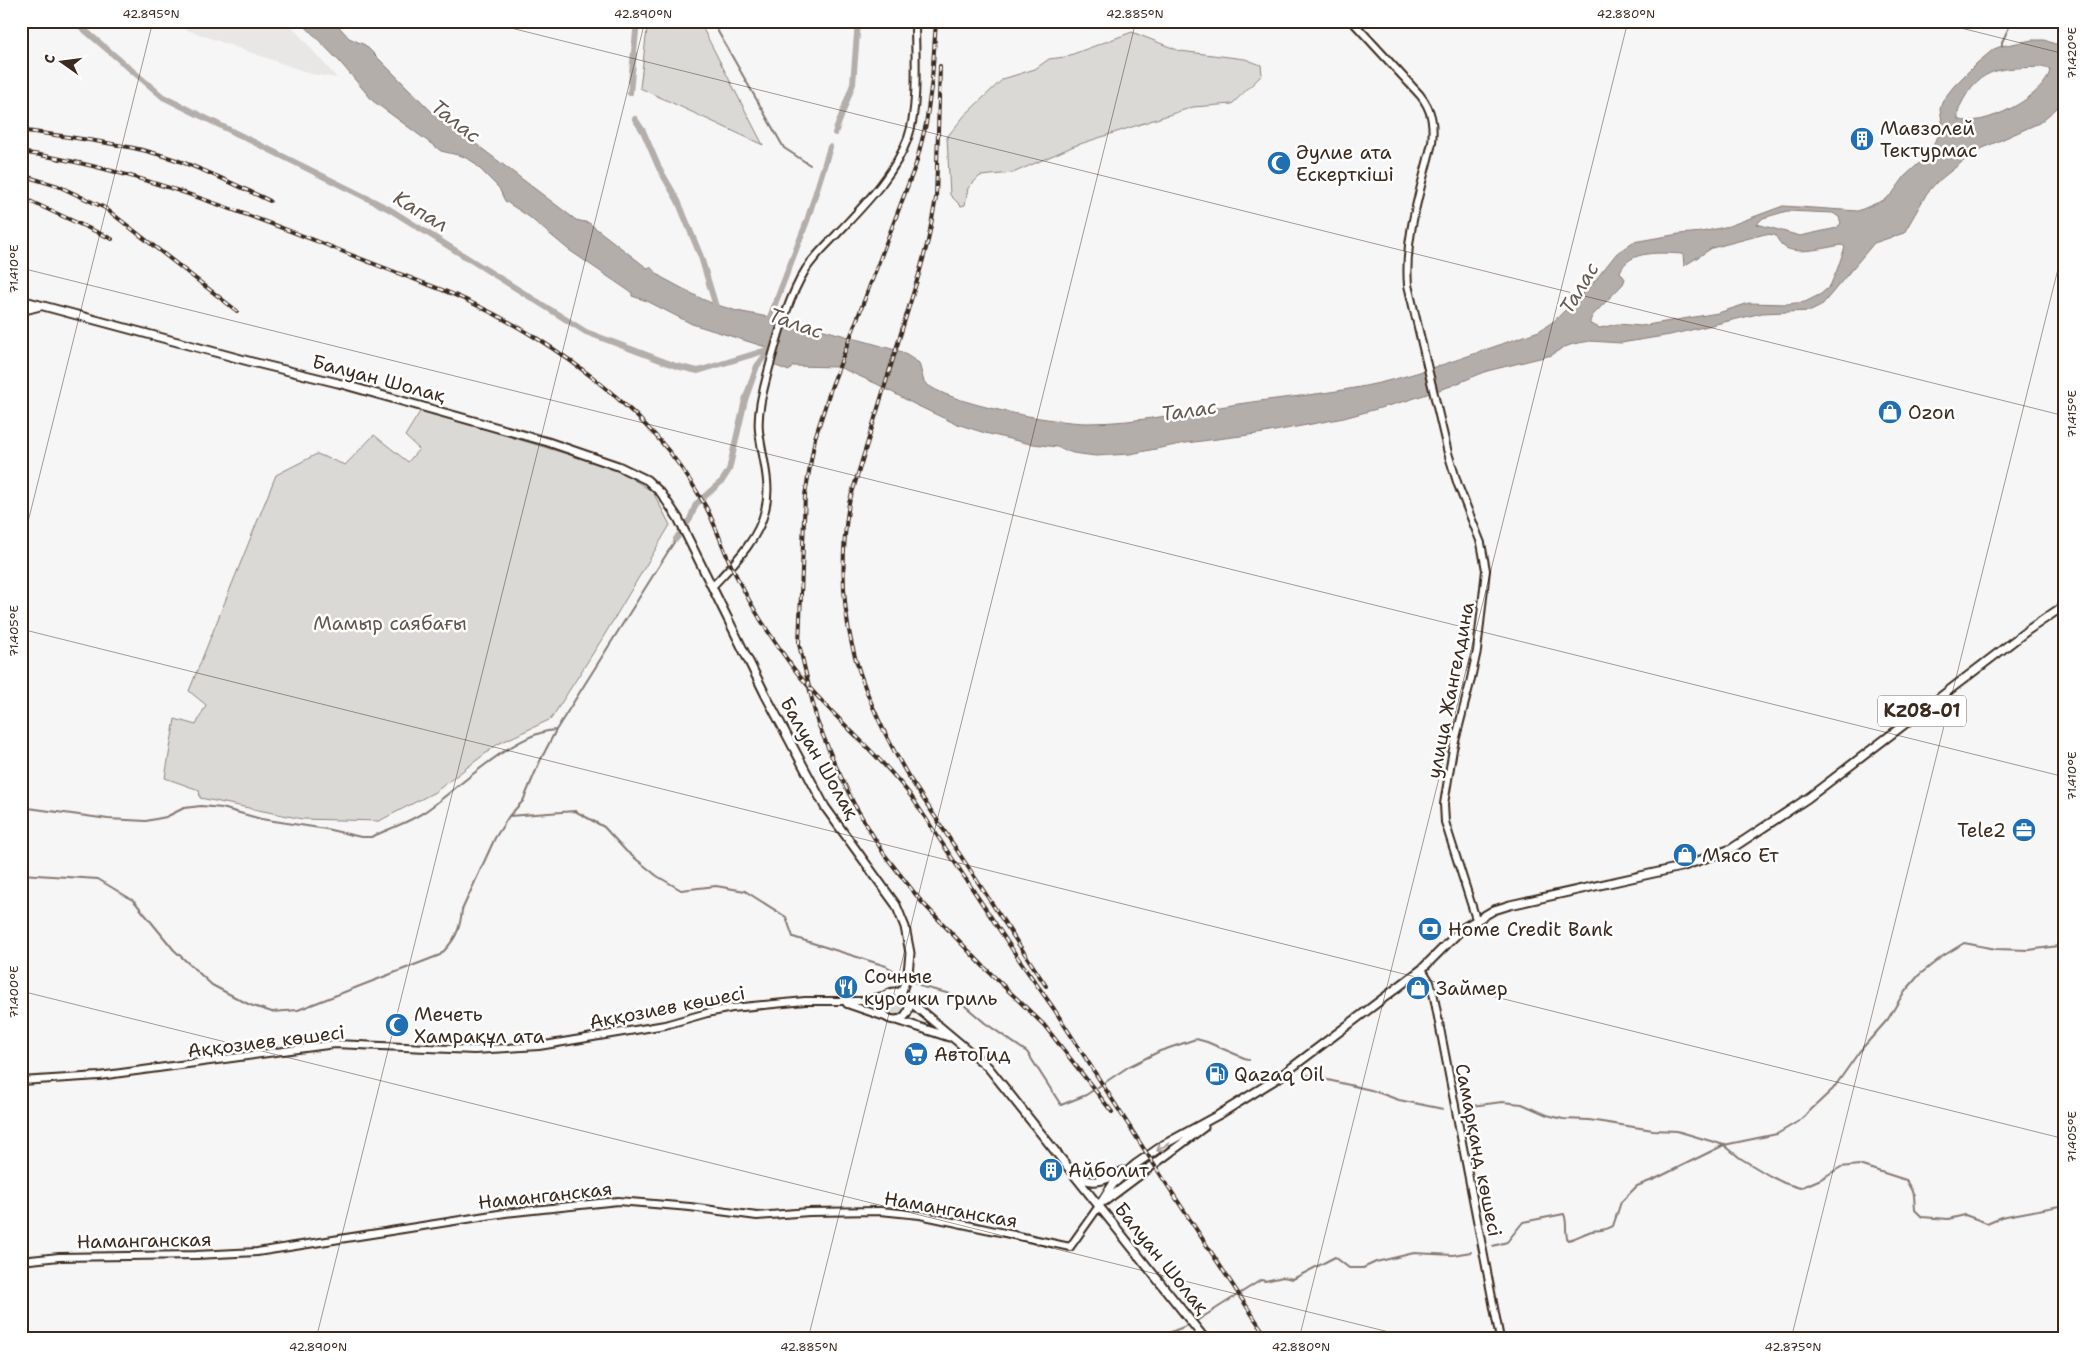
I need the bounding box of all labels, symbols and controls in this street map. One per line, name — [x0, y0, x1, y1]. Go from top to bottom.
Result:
text: 42.895°N — [122, 6, 180, 22]
text: 42.890°N — [614, 6, 672, 22]
text: 42.885°N — [1106, 6, 1164, 22]
text: 42.880°N — [1597, 6, 1655, 22]
text: 71.420°E — [2064, 27, 2080, 79]
north arrow — [38, 38, 88, 88]
text: С — [40, 53, 59, 65]
water label: Талас — [426, 94, 486, 148]
place label: Мавзолей Тектурмас — [1880, 116, 1978, 163]
building icon: Мавзолей Тектурмас — [1849, 126, 1875, 152]
place label: Әулие ата Ескерткіші — [1296, 140, 1394, 187]
mosque icon: Әулие ата Ескерткіші — [1266, 150, 1292, 176]
water label: Капал — [389, 184, 453, 238]
text: 71.410°E — [6, 245, 22, 294]
water label: Талас — [1553, 257, 1605, 319]
water label: Талас — [765, 302, 827, 344]
street label: Балуан Шолақ — [309, 349, 449, 408]
text: 71.415°E — [2064, 390, 2080, 438]
water label: Талас — [1160, 393, 1218, 427]
shop icon: Ozon — [1877, 399, 1903, 425]
place label: Ozon — [1908, 400, 1955, 425]
street label: улица Жангелдина — [1421, 599, 1480, 781]
text: 71.405°E — [6, 605, 22, 657]
park label: Мамыр саябағы — [313, 611, 467, 636]
street label: Балуан Шолақ — [774, 693, 865, 824]
road number: KZ08-01 — [1878, 696, 1966, 726]
text: 71.410°E — [2064, 752, 2080, 801]
office icon: Tele2 — [2011, 817, 2037, 843]
place label: Tele2 — [1957, 818, 2006, 843]
shop icon: Мясо Ет — [1672, 842, 1698, 868]
place label: Мясо Ет — [1702, 843, 1779, 868]
bank icon: Home Credit Bank — [1417, 916, 1443, 942]
place label: Home Credit Bank — [1448, 917, 1614, 942]
place label: Сочные курочки гриль — [864, 964, 997, 1011]
text: 71.400°E — [6, 965, 22, 1019]
restaurant icon: Сочные курочки гриль — [833, 974, 859, 1000]
shop icon: Займер — [1405, 975, 1431, 1001]
place label: Займер — [1436, 976, 1508, 1001]
street label: Аққозиев көшесі — [587, 980, 747, 1035]
place label: Мечеть Хамрақұл ата — [414, 1002, 545, 1049]
mosque icon: Мечеть Хамрақұл ата — [384, 1012, 410, 1038]
street label: Аққозиев көшесі — [186, 1019, 346, 1064]
supermarket icon: АвтоГид — [903, 1041, 929, 1067]
place label: АвтоГид — [934, 1042, 1011, 1067]
fuel station icon: Qazaq Oil — [1204, 1061, 1230, 1087]
street label: Самарқанд көшесі — [1449, 1061, 1508, 1239]
place label: Qazaq Oil — [1234, 1062, 1325, 1087]
text: 71.405°E — [2064, 1111, 2080, 1163]
one-way arrow — [1156, 1142, 1170, 1152]
building icon: Айболит — [1038, 1157, 1064, 1183]
place label: Айболит — [1068, 1158, 1149, 1183]
street label: Наманганская — [477, 1176, 613, 1215]
street label: Наманганская — [882, 1185, 1020, 1234]
street label: Балуан Шолақ — [1109, 1197, 1215, 1320]
street label: Наманганская — [76, 1227, 212, 1254]
text: 42.890°N — [289, 1339, 347, 1355]
text: 42.885°N — [780, 1339, 838, 1355]
text: 42.880°N — [1272, 1339, 1330, 1355]
text: 42.875°N — [1765, 1339, 1821, 1355]

